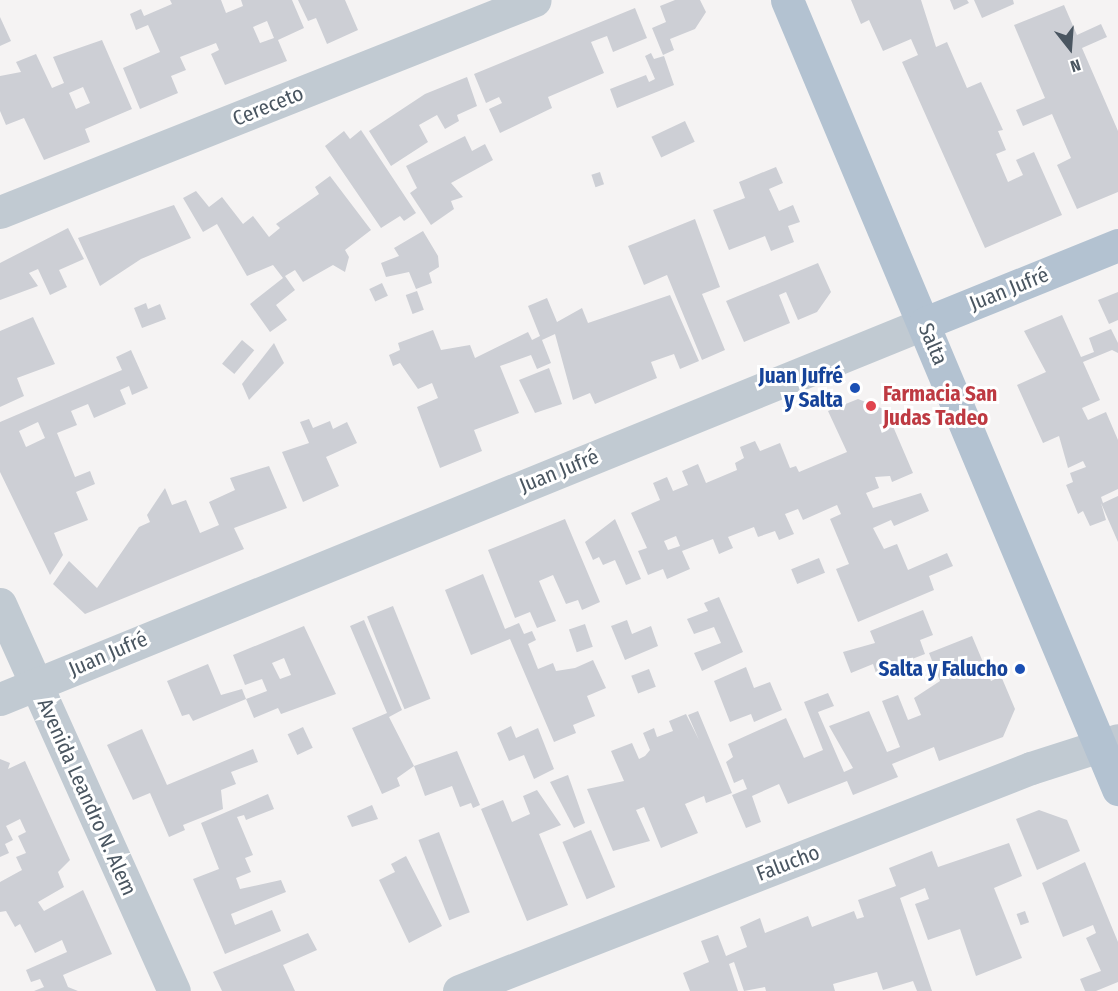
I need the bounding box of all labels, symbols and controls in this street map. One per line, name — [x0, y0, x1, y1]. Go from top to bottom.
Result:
north arrow — [1040, 18, 1100, 78]
text: N — [1068, 55, 1083, 76]
street label: Cereceto — [229, 80, 307, 132]
street label: Juan Jufré — [966, 262, 1052, 316]
street label: Salta — [913, 319, 953, 369]
place label: Juan Jufré y Salta — [759, 363, 843, 413]
marker: Juan Jufré y Salta — [848, 381, 862, 395]
place label: Farmacia San Judas Tadeo — [883, 381, 997, 431]
marker: Farmacia San Judas Tadeo — [864, 399, 878, 413]
street label: Juan Jufré — [516, 444, 602, 498]
street label: Juan Jufré — [65, 626, 151, 682]
place label: Salta y Falucho — [879, 656, 1008, 682]
marker: Salta y Falucho — [1013, 662, 1027, 676]
street label: Avenida Leandro N. Alem — [32, 695, 142, 899]
street label: Falucho — [753, 839, 823, 887]

